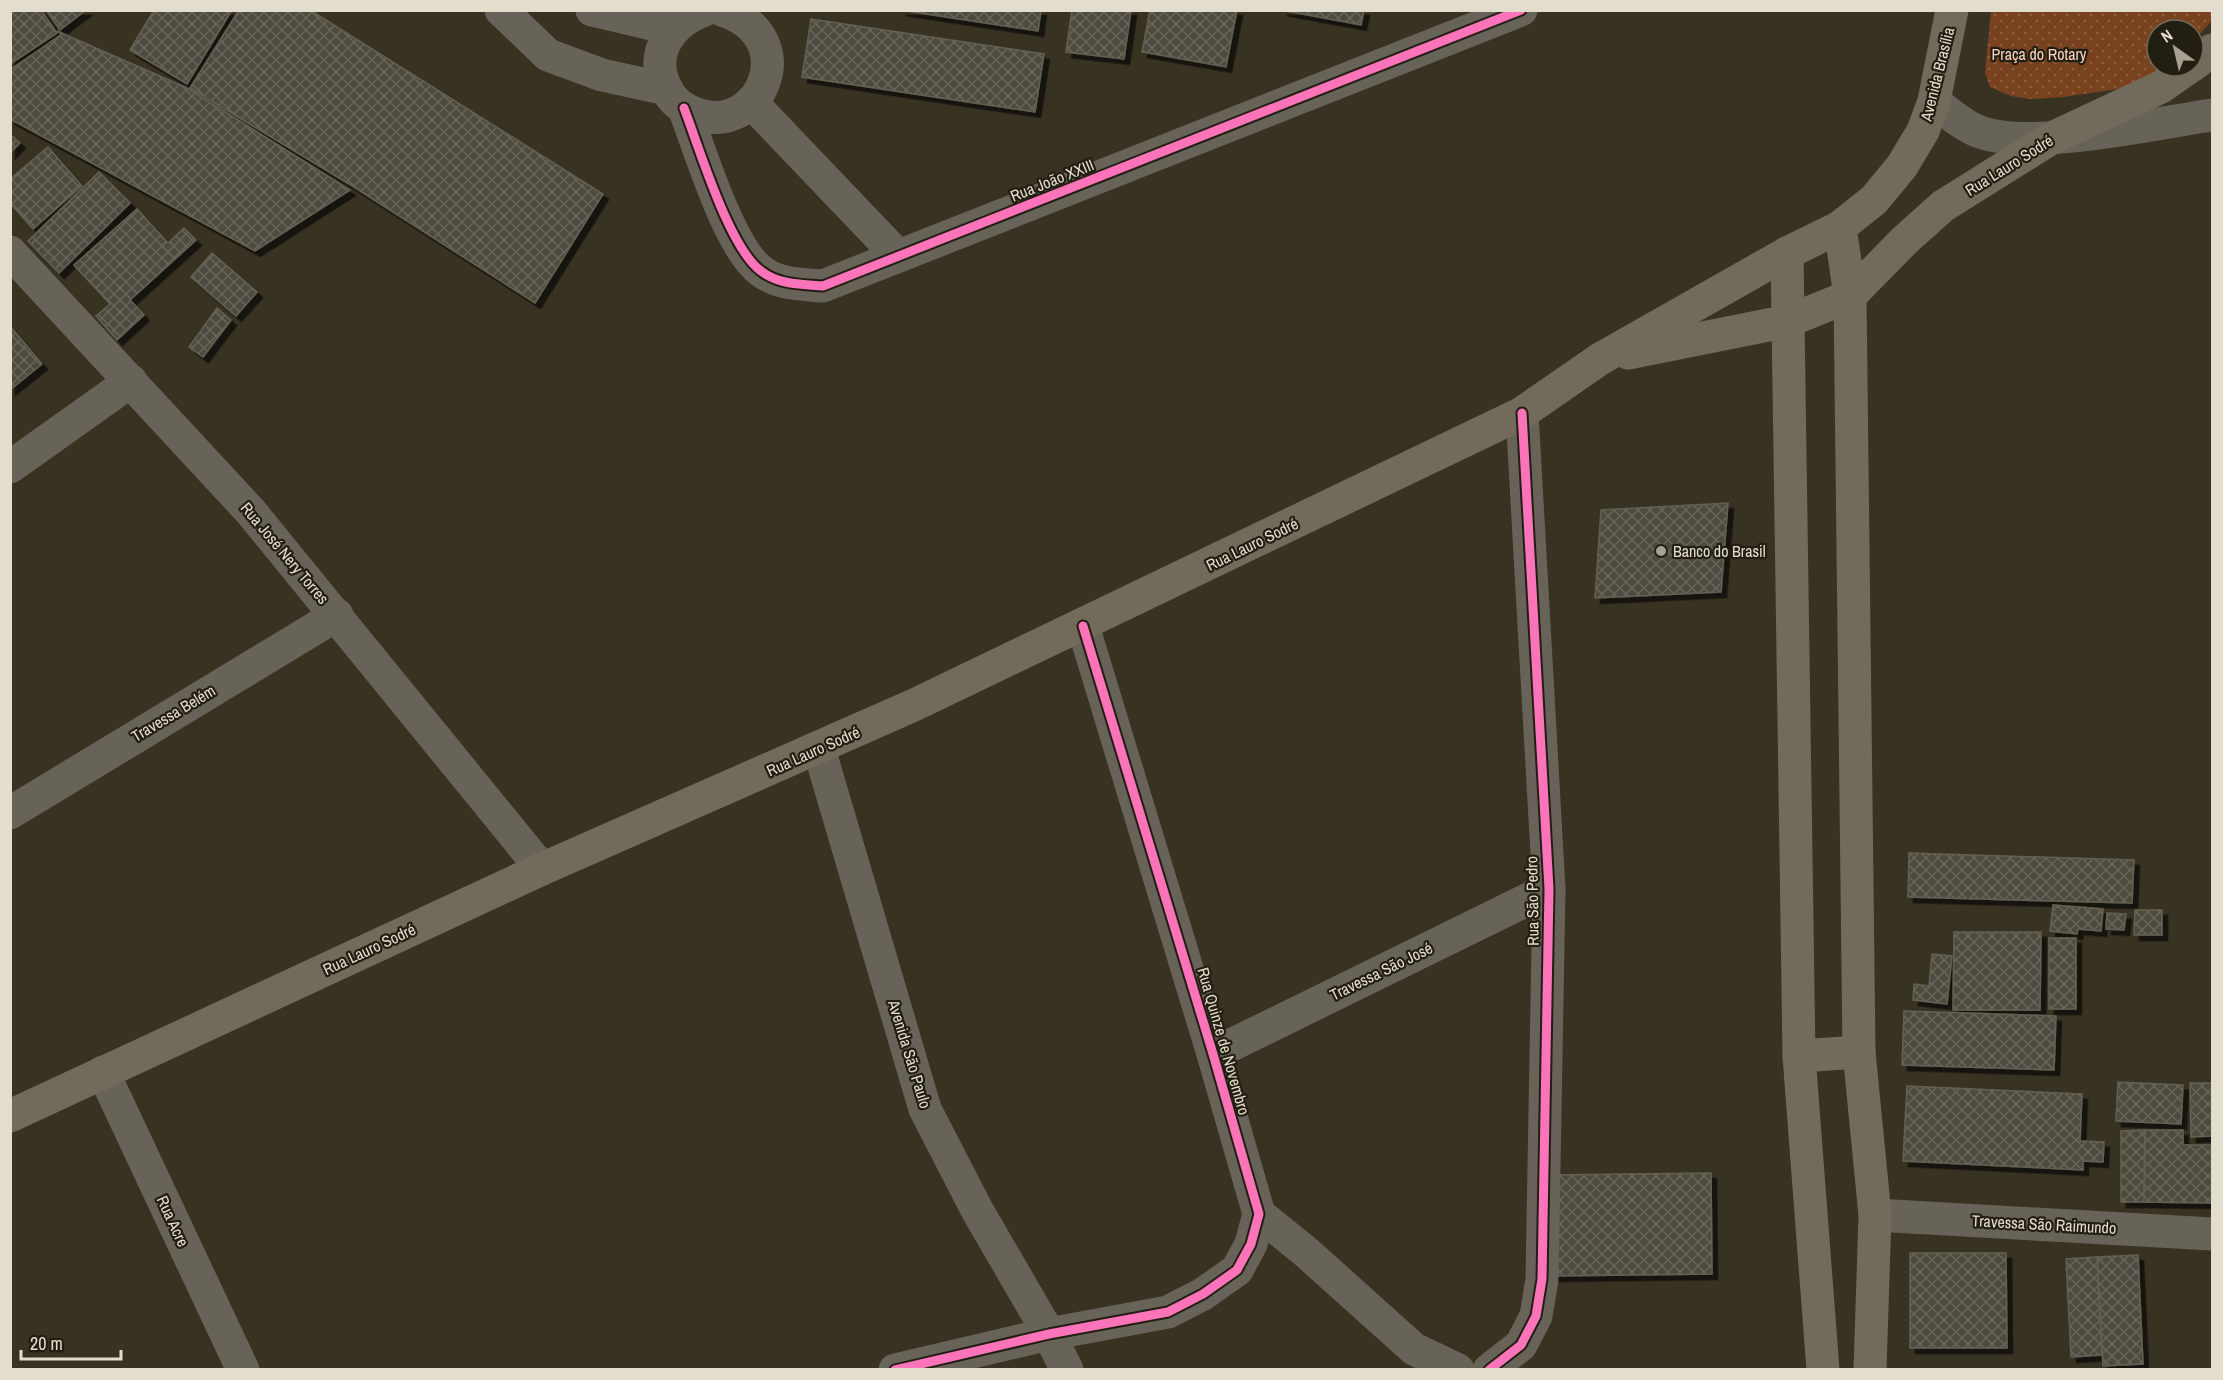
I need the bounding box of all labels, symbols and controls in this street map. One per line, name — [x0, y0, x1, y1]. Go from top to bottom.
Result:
north arrow — [2145, 18, 2205, 78]
street label: Avenida Brasília — [1914, 24, 1959, 124]
text: N — [2157, 24, 2177, 47]
park label: Praça do Rotary — [1992, 43, 2087, 65]
street label: Rua Lauro Sodré — [1961, 129, 2057, 201]
street label: Rua João XXIII — [1007, 153, 1097, 207]
street label: Rua José Nery Torres — [236, 497, 334, 609]
street label: Rua Lauro Sodré — [1202, 512, 1302, 576]
place label: Banco do Brasil — [1673, 540, 1766, 562]
marker: Banco do Brasil — [1654, 544, 1668, 558]
street label: Travessa Belém — [127, 679, 219, 747]
street label: Rua Lauro Sodré — [763, 721, 863, 781]
street label: Rua São Pedro — [1520, 856, 1544, 946]
street label: Rua Lauro Sodré — [319, 918, 419, 980]
street label: Travessa São José — [1326, 937, 1436, 1005]
street label: Rua Quinze de Novembro — [1192, 965, 1256, 1117]
street label: Avenida São Paulo — [883, 996, 937, 1111]
street label: Rua Acre — [152, 1192, 194, 1250]
street label: Travessa São Raimundo — [1971, 1209, 2117, 1239]
scale bar — [21, 1323, 122, 1361]
text: 20 m — [30, 1331, 63, 1356]

